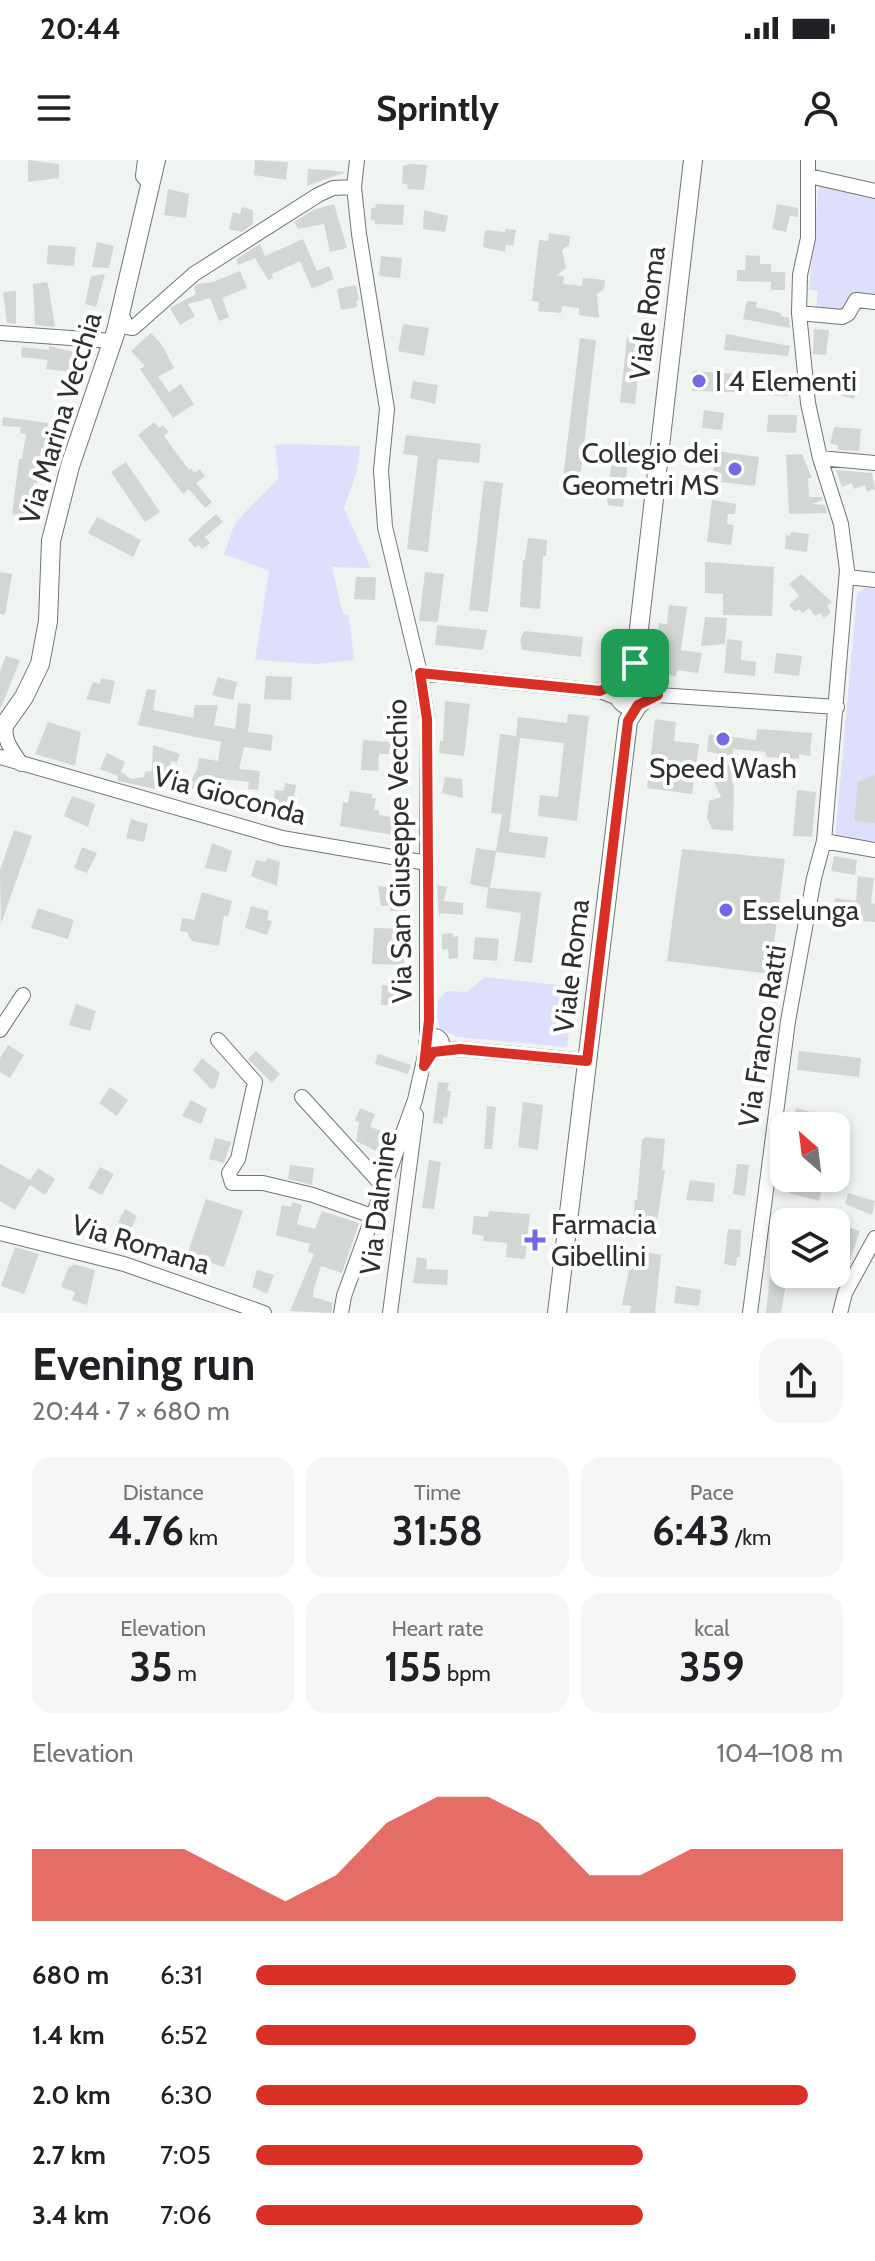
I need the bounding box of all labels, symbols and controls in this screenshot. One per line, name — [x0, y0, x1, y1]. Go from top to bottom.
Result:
text: 20:44 — [40, 10, 121, 47]
icon: menu — [32, 86, 76, 130]
text: Sprintly — [376, 86, 499, 130]
icon: person — [799, 86, 843, 130]
street label: Viale Roma — [622, 244, 672, 382]
street label: Via Marina Vecchia — [12, 307, 109, 528]
place label: I 4 Elementi — [715, 364, 857, 398]
marker: I 4 Elementi — [690, 372, 708, 390]
place label: Collegio dei Geometri MS — [562, 436, 719, 502]
marker: Collegio dei Geometri MS — [726, 460, 744, 478]
pin — [601, 629, 669, 697]
icon: arrive — [613, 641, 657, 685]
street label: Via San Giuseppe Vecchio — [379, 699, 419, 1003]
marker: Speed Wash — [714, 730, 732, 748]
place label: Speed Wash — [649, 751, 797, 785]
street label: Via Gioconda — [150, 758, 311, 832]
place label: Esselunga — [742, 893, 860, 927]
street label: Viale Roma — [546, 897, 596, 1035]
marker: Esselunga — [717, 901, 735, 919]
street label: Via Franco Ratti — [731, 942, 793, 1130]
north arrow — [770, 1112, 850, 1192]
map controls — [770, 1112, 850, 1288]
street label: Via Dalmine — [352, 1129, 404, 1277]
street label: Via Romana — [68, 1207, 215, 1281]
place label: Farmacia Gibellini — [551, 1207, 657, 1273]
button: layers — [770, 1208, 850, 1288]
marker: Farmacia Gibellini — [526, 1231, 544, 1249]
text: Evening run — [32, 1338, 255, 1391]
button: share — [759, 1339, 843, 1423]
text: 20:44 · 7 × 680 m — [32, 1395, 230, 1427]
text: Distance — [123, 1479, 204, 1506]
text: Time — [414, 1479, 461, 1506]
text: Pace — [690, 1479, 734, 1506]
text: 4.76 — [108, 1506, 184, 1555]
text: 31:58 — [392, 1506, 483, 1555]
text: 6:43 — [652, 1506, 730, 1555]
text: km — [184, 1524, 218, 1551]
text: /km — [730, 1524, 771, 1551]
text: Elevation — [120, 1615, 206, 1642]
text: Heart rate — [391, 1615, 484, 1642]
text: kcal — [694, 1615, 729, 1642]
text: 35 — [130, 1642, 173, 1691]
text: 155 — [384, 1642, 442, 1691]
text: 359 — [679, 1642, 745, 1691]
text: m — [173, 1660, 197, 1687]
text: bpm — [442, 1660, 491, 1687]
text: Elevation — [32, 1737, 134, 1769]
text: 104–108 m — [717, 1737, 843, 1769]
text: 680 m — [32, 1959, 109, 1991]
text: 6:31 — [160, 1959, 203, 1991]
text: 1.4 km — [32, 2019, 105, 2051]
text: 6:52 — [160, 2019, 208, 2051]
text: 2.0 km — [32, 2079, 111, 2111]
text: 6:30 — [160, 2079, 212, 2111]
text: 2.7 km — [32, 2139, 106, 2171]
text: 7:05 — [160, 2139, 211, 2171]
text: 3.4 km — [32, 2199, 109, 2231]
text: 7:06 — [160, 2199, 211, 2231]

